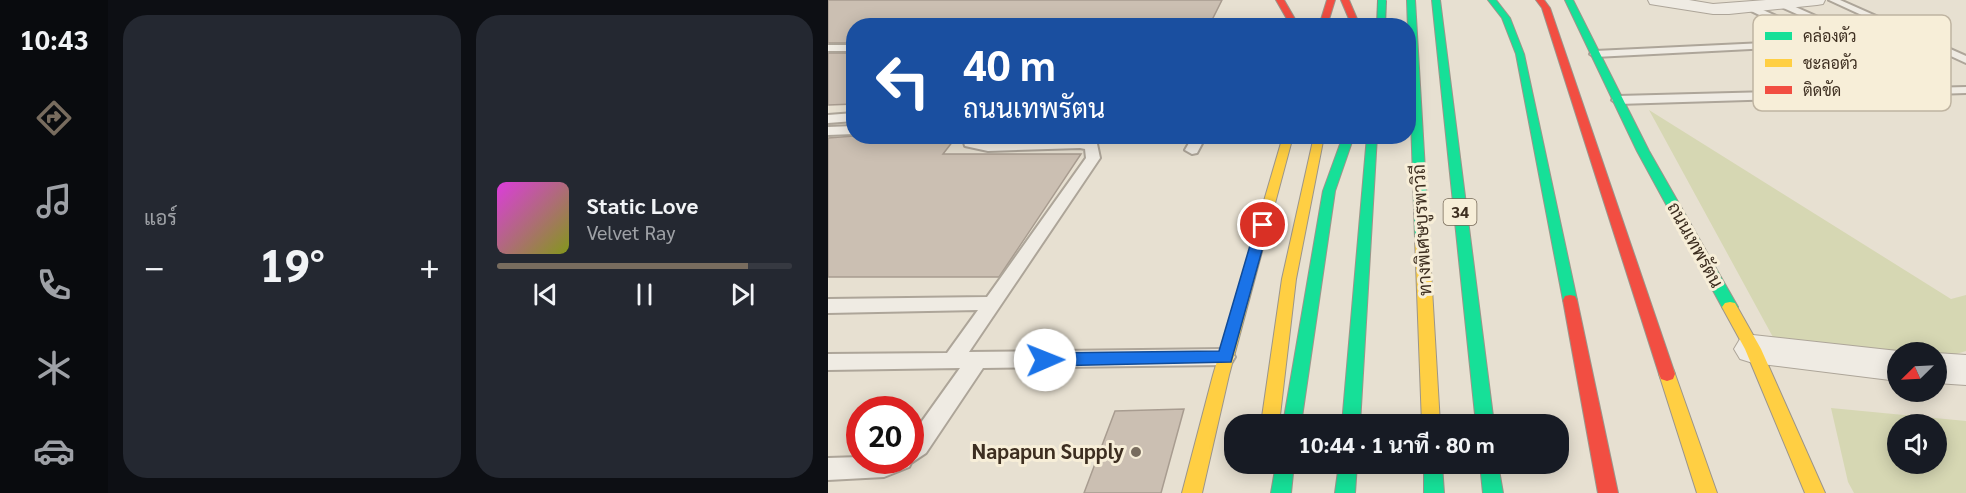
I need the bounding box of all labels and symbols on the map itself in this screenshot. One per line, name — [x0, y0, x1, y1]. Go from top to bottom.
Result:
legend — [1753, 15, 1951, 111]
text: คล่องตัว — [1803, 25, 1857, 46]
text: ชะลอตัว — [1803, 52, 1858, 73]
text: ติดขัด — [1803, 79, 1841, 100]
street label: ทางพิเศษบูรพาวิถี — [1406, 163, 1438, 297]
street label: ถนนเทพรัตน — [1663, 197, 1729, 291]
pin — [1237, 199, 1288, 250]
road number: 34 — [1444, 199, 1476, 225]
position arrow — [1013, 328, 1077, 392]
north arrow — [1887, 342, 1947, 402]
speed limit sign: 20 — [846, 396, 924, 474]
place label: Napapun Supply — [971, 437, 1124, 464]
marker: Napapun Supply — [1129, 445, 1143, 459]

